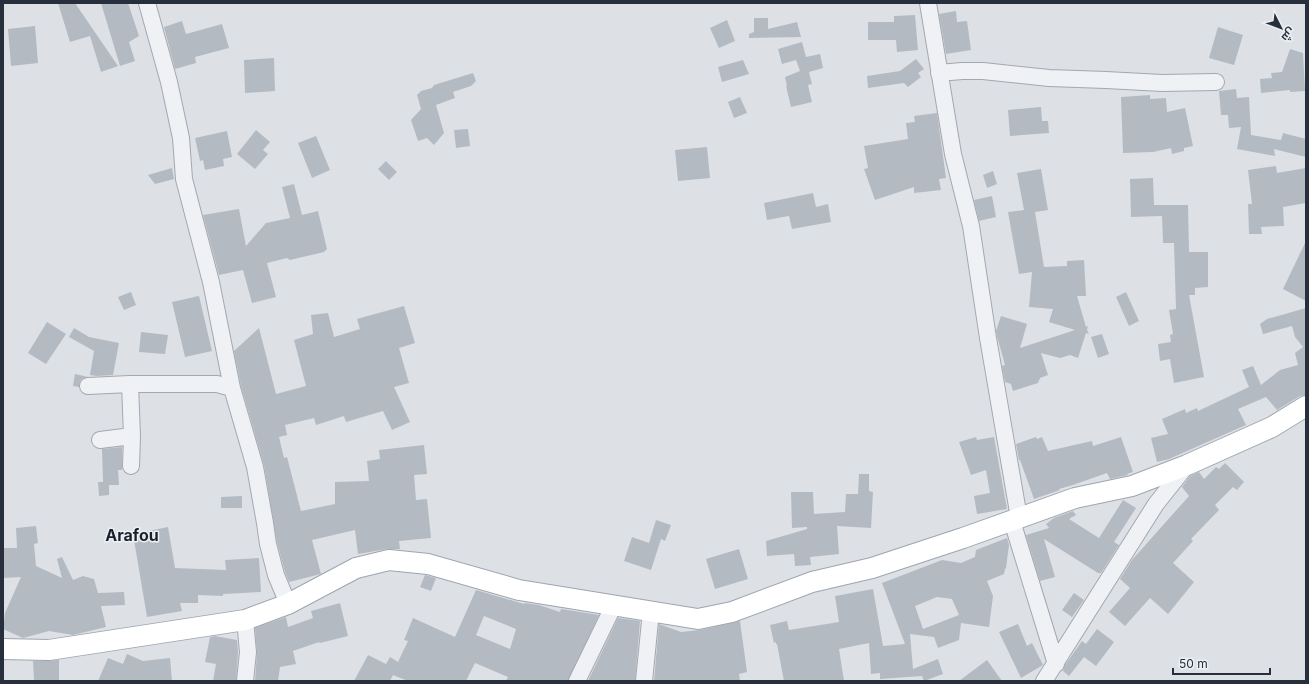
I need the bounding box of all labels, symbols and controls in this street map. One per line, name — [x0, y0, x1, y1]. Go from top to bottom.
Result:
north arrow — [1261, 8, 1301, 48]
text: ش — [1279, 25, 1298, 45]
district label: Arafou — [105, 525, 159, 545]
scale bar — [1173, 650, 1270, 676]
text: 50 m — [1179, 656, 1208, 671]

